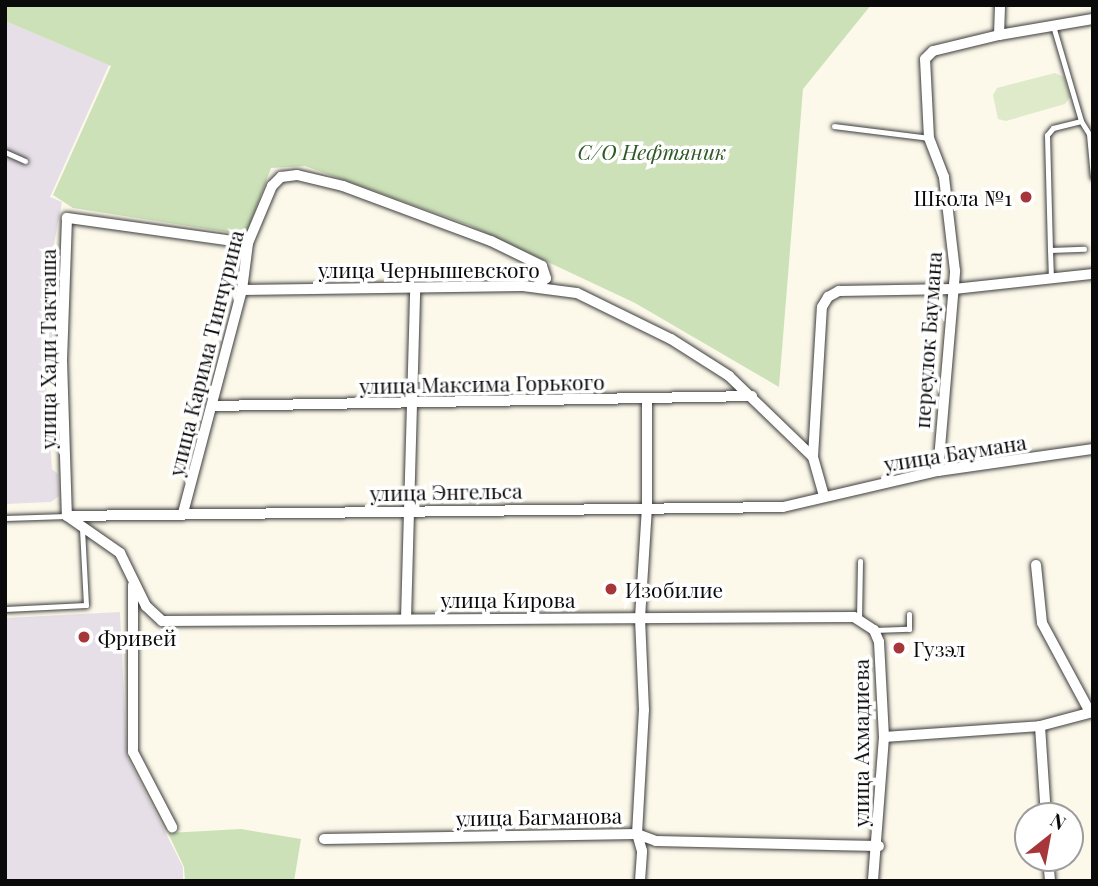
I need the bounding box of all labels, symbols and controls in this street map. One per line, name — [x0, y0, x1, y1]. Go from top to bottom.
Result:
park label: С/О Нефтяник — [577, 138, 727, 164]
place label: Школа №1 — [914, 184, 1012, 210]
marker: Школа №1 — [1018, 189, 1034, 205]
street label: улица Карима Тинчурина — [162, 227, 248, 479]
street label: улица Хади Такташа — [34, 249, 60, 449]
street label: переулок Баумана — [908, 251, 946, 429]
street label: улица Чернышевского — [318, 256, 540, 282]
street label: улица Максима Горького — [359, 368, 605, 398]
street label: улица Баумана — [882, 428, 1028, 476]
street label: улица Энгельса — [369, 477, 523, 505]
place label: Изобилие — [625, 576, 723, 602]
marker: Изобилие — [603, 581, 619, 597]
street label: улица Кирова — [441, 586, 575, 612]
place label: Фривей — [98, 624, 176, 650]
marker: Фривей — [76, 629, 92, 645]
place label: Гузэл — [913, 635, 965, 661]
marker: Гузэл — [891, 640, 907, 656]
street label: улица Ахмадиева — [847, 659, 873, 827]
street label: улица Багманова — [456, 802, 622, 830]
north arrow — [1014, 802, 1084, 872]
text: N — [1046, 806, 1071, 835]

